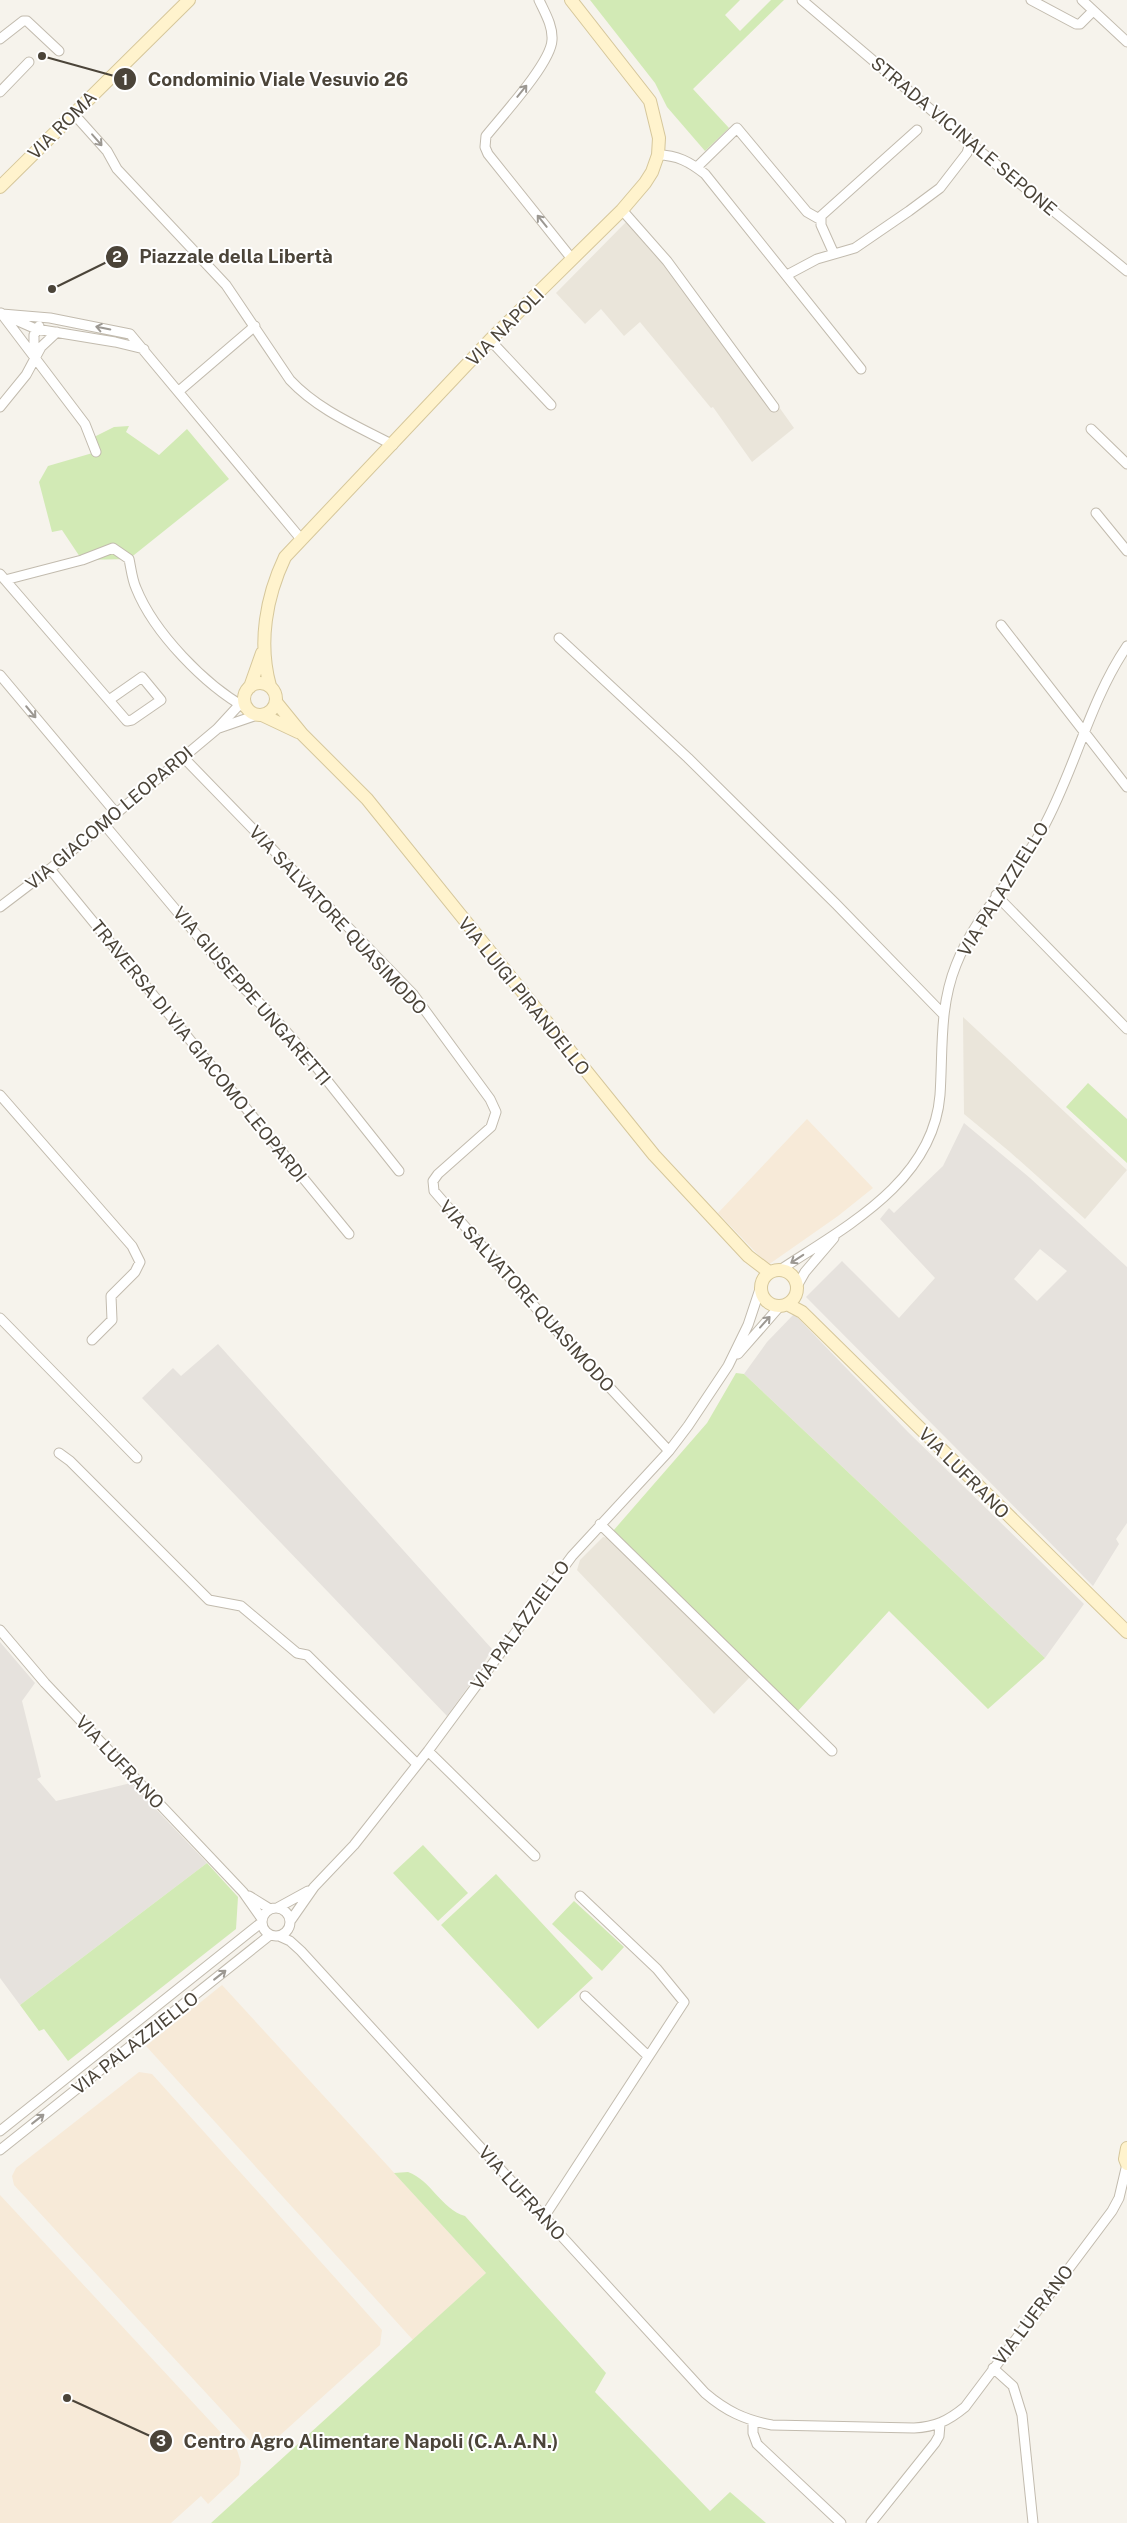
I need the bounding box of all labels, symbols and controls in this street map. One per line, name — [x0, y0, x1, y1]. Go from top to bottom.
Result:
street label: STRADA VICINALE SEPONE — [867, 52, 1061, 220]
callout: Condominio Viale Vesuvio 26 — [112, 62, 419, 96]
text: Condominio Viale Vesuvio 26 — [148, 68, 408, 90]
text: 1 — [122, 71, 128, 88]
one-way arrow — [516, 85, 527, 98]
street label: VIA ROMA — [23, 86, 101, 164]
one-way arrow — [91, 133, 102, 146]
one-way arrow — [536, 215, 547, 228]
callout: Piazzale della Libertà — [104, 240, 343, 274]
text: Piazzale della Libertà — [139, 245, 333, 267]
text: 2 — [112, 248, 122, 265]
street label: VIA NAPOLI — [462, 284, 548, 370]
one-way arrow — [95, 323, 111, 333]
one-way arrow — [26, 705, 37, 718]
street label: VIA GIACOMO LEOPARDI — [21, 742, 197, 894]
street label: VIA PALAZZIELLO — [953, 818, 1053, 960]
street label: VIA SALVATORE QUASIMODO — [245, 821, 431, 1019]
street label: VIA GIUSEPPE UNGARETTI — [169, 902, 335, 1090]
street label: VIA LUIGI PIRANDELLO — [454, 913, 594, 1079]
street label: TRAVERSA DI VIA GIACOMO LEOPARDI — [87, 916, 311, 1186]
street label: VIA SALVATORE QUASIMODO — [435, 1196, 619, 1396]
one-way arrow — [790, 1254, 804, 1264]
one-way arrow — [759, 1316, 771, 1329]
street label: VIA LUFRANO — [914, 1423, 1014, 1523]
street label: VIA PALAZZIELLO — [466, 1556, 574, 1694]
street label: VIA LUFRANO — [72, 1711, 168, 1813]
one-way arrow — [213, 1969, 226, 1980]
street label: VIA PALAZZIELLO — [68, 1987, 202, 2099]
one-way arrow — [31, 2114, 44, 2125]
street label: VIA LUFRANO — [474, 2142, 570, 2244]
street label: VIA LUFRANO — [989, 2261, 1077, 2369]
callout: Centro Agro Alimentare Napoli (C.A.A.N.) — [149, 2424, 569, 2458]
text: Centro Agro Alimentare Napoli (C.A.A.N.) — [184, 2430, 558, 2452]
text: 3 — [156, 2432, 166, 2449]

